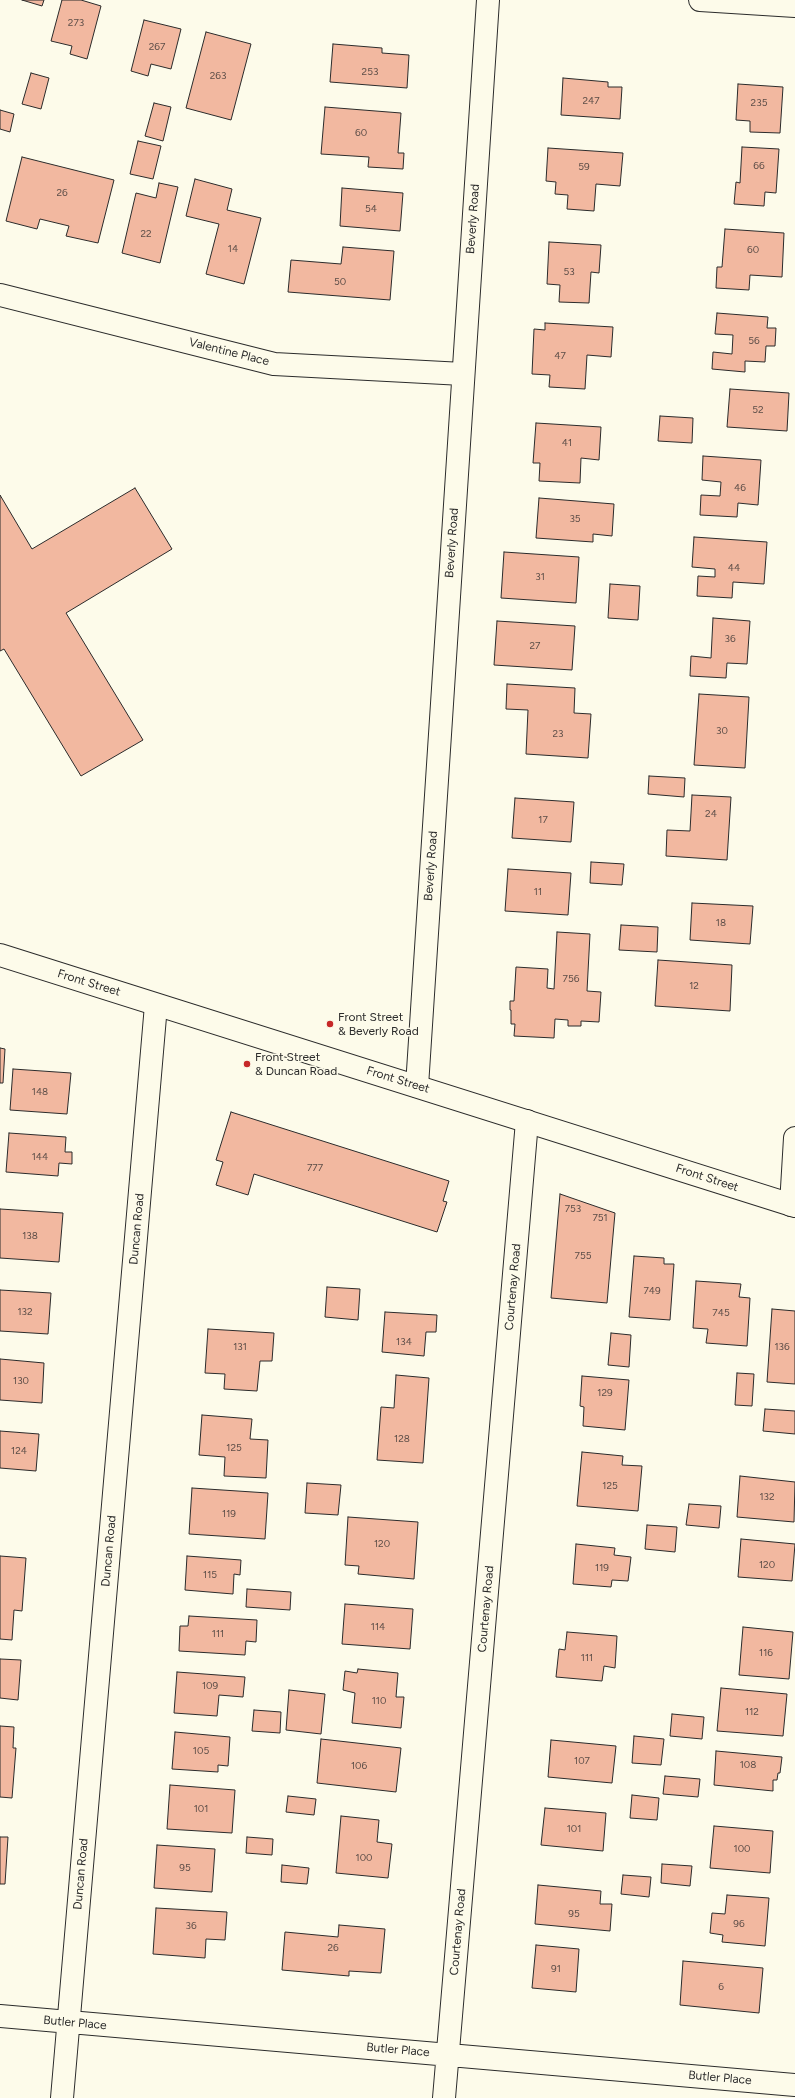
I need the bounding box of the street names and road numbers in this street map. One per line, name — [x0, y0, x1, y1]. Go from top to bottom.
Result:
street label: Beverly Road — [463, 184, 483, 254]
street label: Valentine Place — [187, 335, 271, 369]
street label: Beverly Road — [442, 508, 462, 578]
street label: Beverly Road — [421, 831, 441, 901]
street label: Front Street — [56, 967, 122, 999]
street label: Front Street — [365, 1064, 431, 1096]
street label: Front Street — [674, 1161, 740, 1195]
street label: Duncan Road — [127, 1193, 147, 1265]
street label: Courtenay Road — [502, 1243, 524, 1331]
street label: Duncan Road — [99, 1515, 119, 1587]
street label: Courtenay Road — [475, 1565, 497, 1653]
street label: Duncan Road — [71, 1838, 91, 1910]
street label: Courtenay Road — [447, 1888, 469, 1976]
street label: Butler Place — [43, 2013, 107, 2033]
street label: Butler Place — [366, 2040, 430, 2060]
street label: Butler Place — [688, 2068, 752, 2088]

